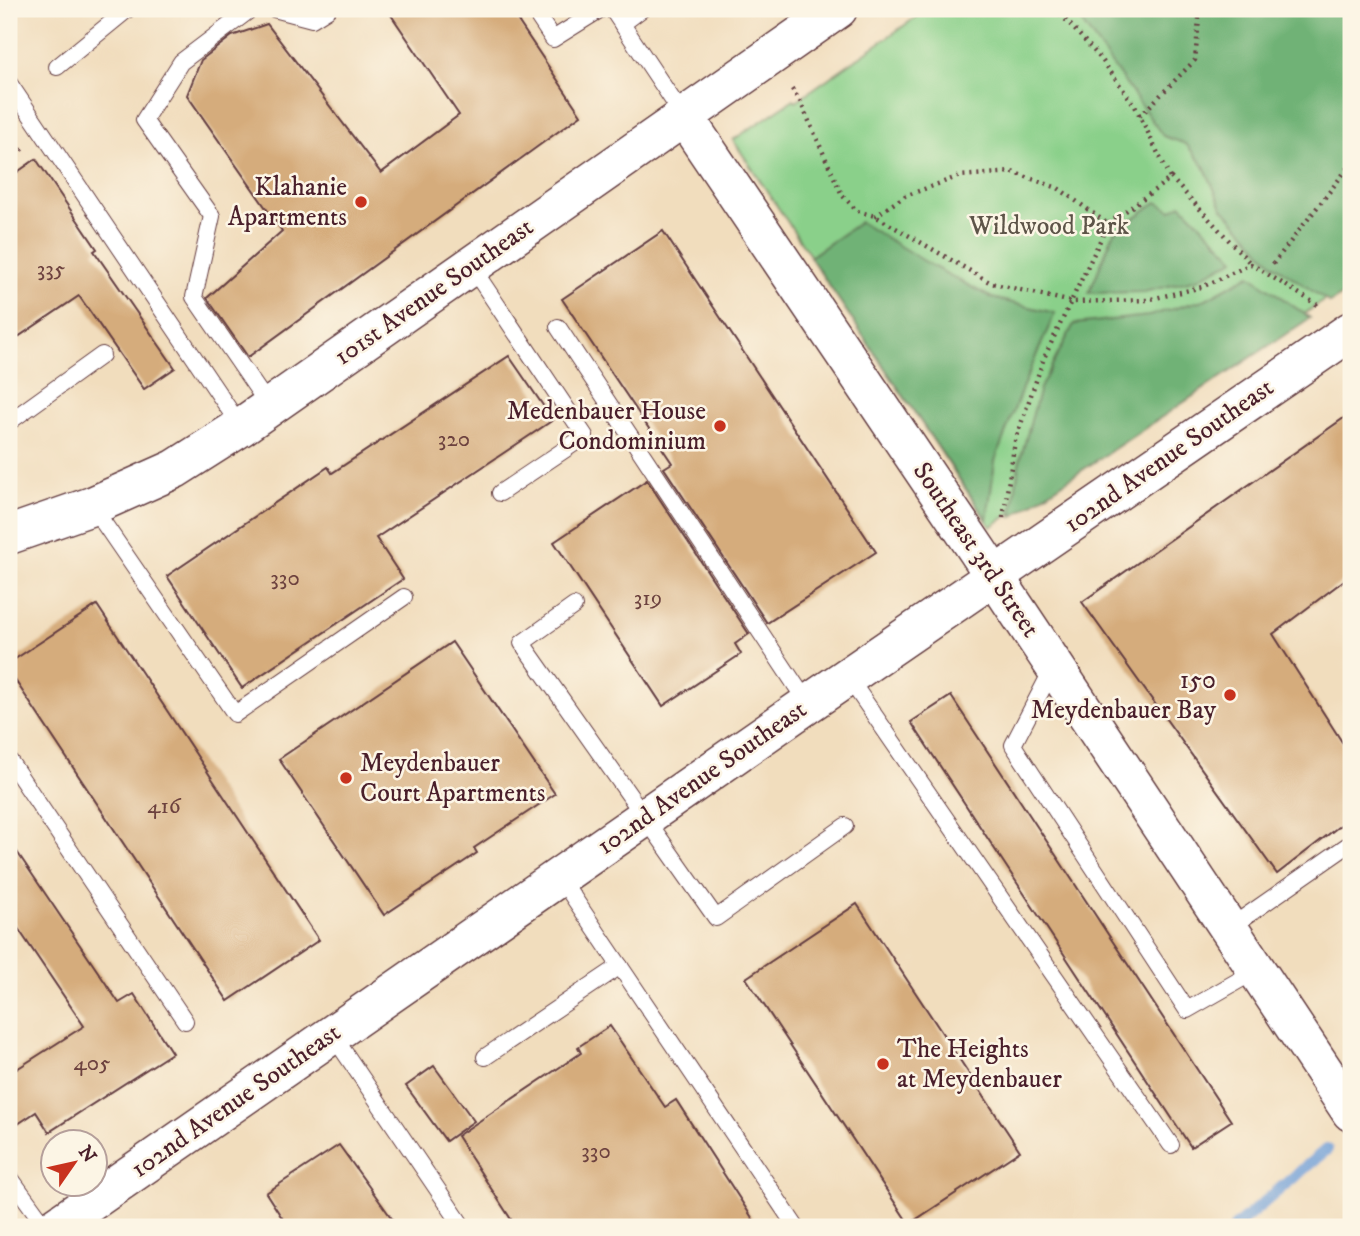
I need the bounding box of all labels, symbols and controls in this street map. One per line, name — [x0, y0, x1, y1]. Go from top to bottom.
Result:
place label: Klahanie Apartments — [228, 171, 347, 234]
marker: Klahanie Apartments — [353, 194, 369, 210]
park label: Wildwood Park — [968, 210, 1129, 243]
street label: 101st Avenue Southeast — [328, 211, 540, 373]
house number: 335 — [37, 255, 65, 284]
street label: 102nd Avenue Southeast — [1058, 371, 1280, 541]
place label: Medenbauer House Condominium — [507, 395, 706, 458]
marker: Medenbauer House Condominium — [712, 418, 728, 434]
house number: 320 — [438, 425, 470, 454]
street label: Southeast 3rd Street — [905, 456, 1047, 644]
house number: 330 — [270, 564, 300, 593]
house number: 319 — [634, 584, 662, 613]
place label: 150 Meydenbauer Bay — [1031, 664, 1217, 727]
marker: 150 Meydenbauer Bay — [1222, 687, 1238, 703]
street label: 102nd Avenue Southeast — [591, 693, 813, 863]
place label: Meydenbauer Court Apartments — [360, 747, 545, 810]
marker: Meydenbauer Court Apartments — [338, 770, 354, 786]
house number: 416 — [147, 792, 182, 821]
street label: 102nd Avenue Southeast — [125, 1016, 347, 1186]
place label: The Heights at Meydenbauer — [897, 1033, 1062, 1096]
house number: 405 — [73, 1049, 111, 1078]
marker: The Heights at Meydenbauer — [875, 1056, 891, 1072]
north arrow — [38, 1128, 108, 1198]
house number: 330 — [581, 1137, 611, 1166]
text: N — [73, 1141, 101, 1168]

